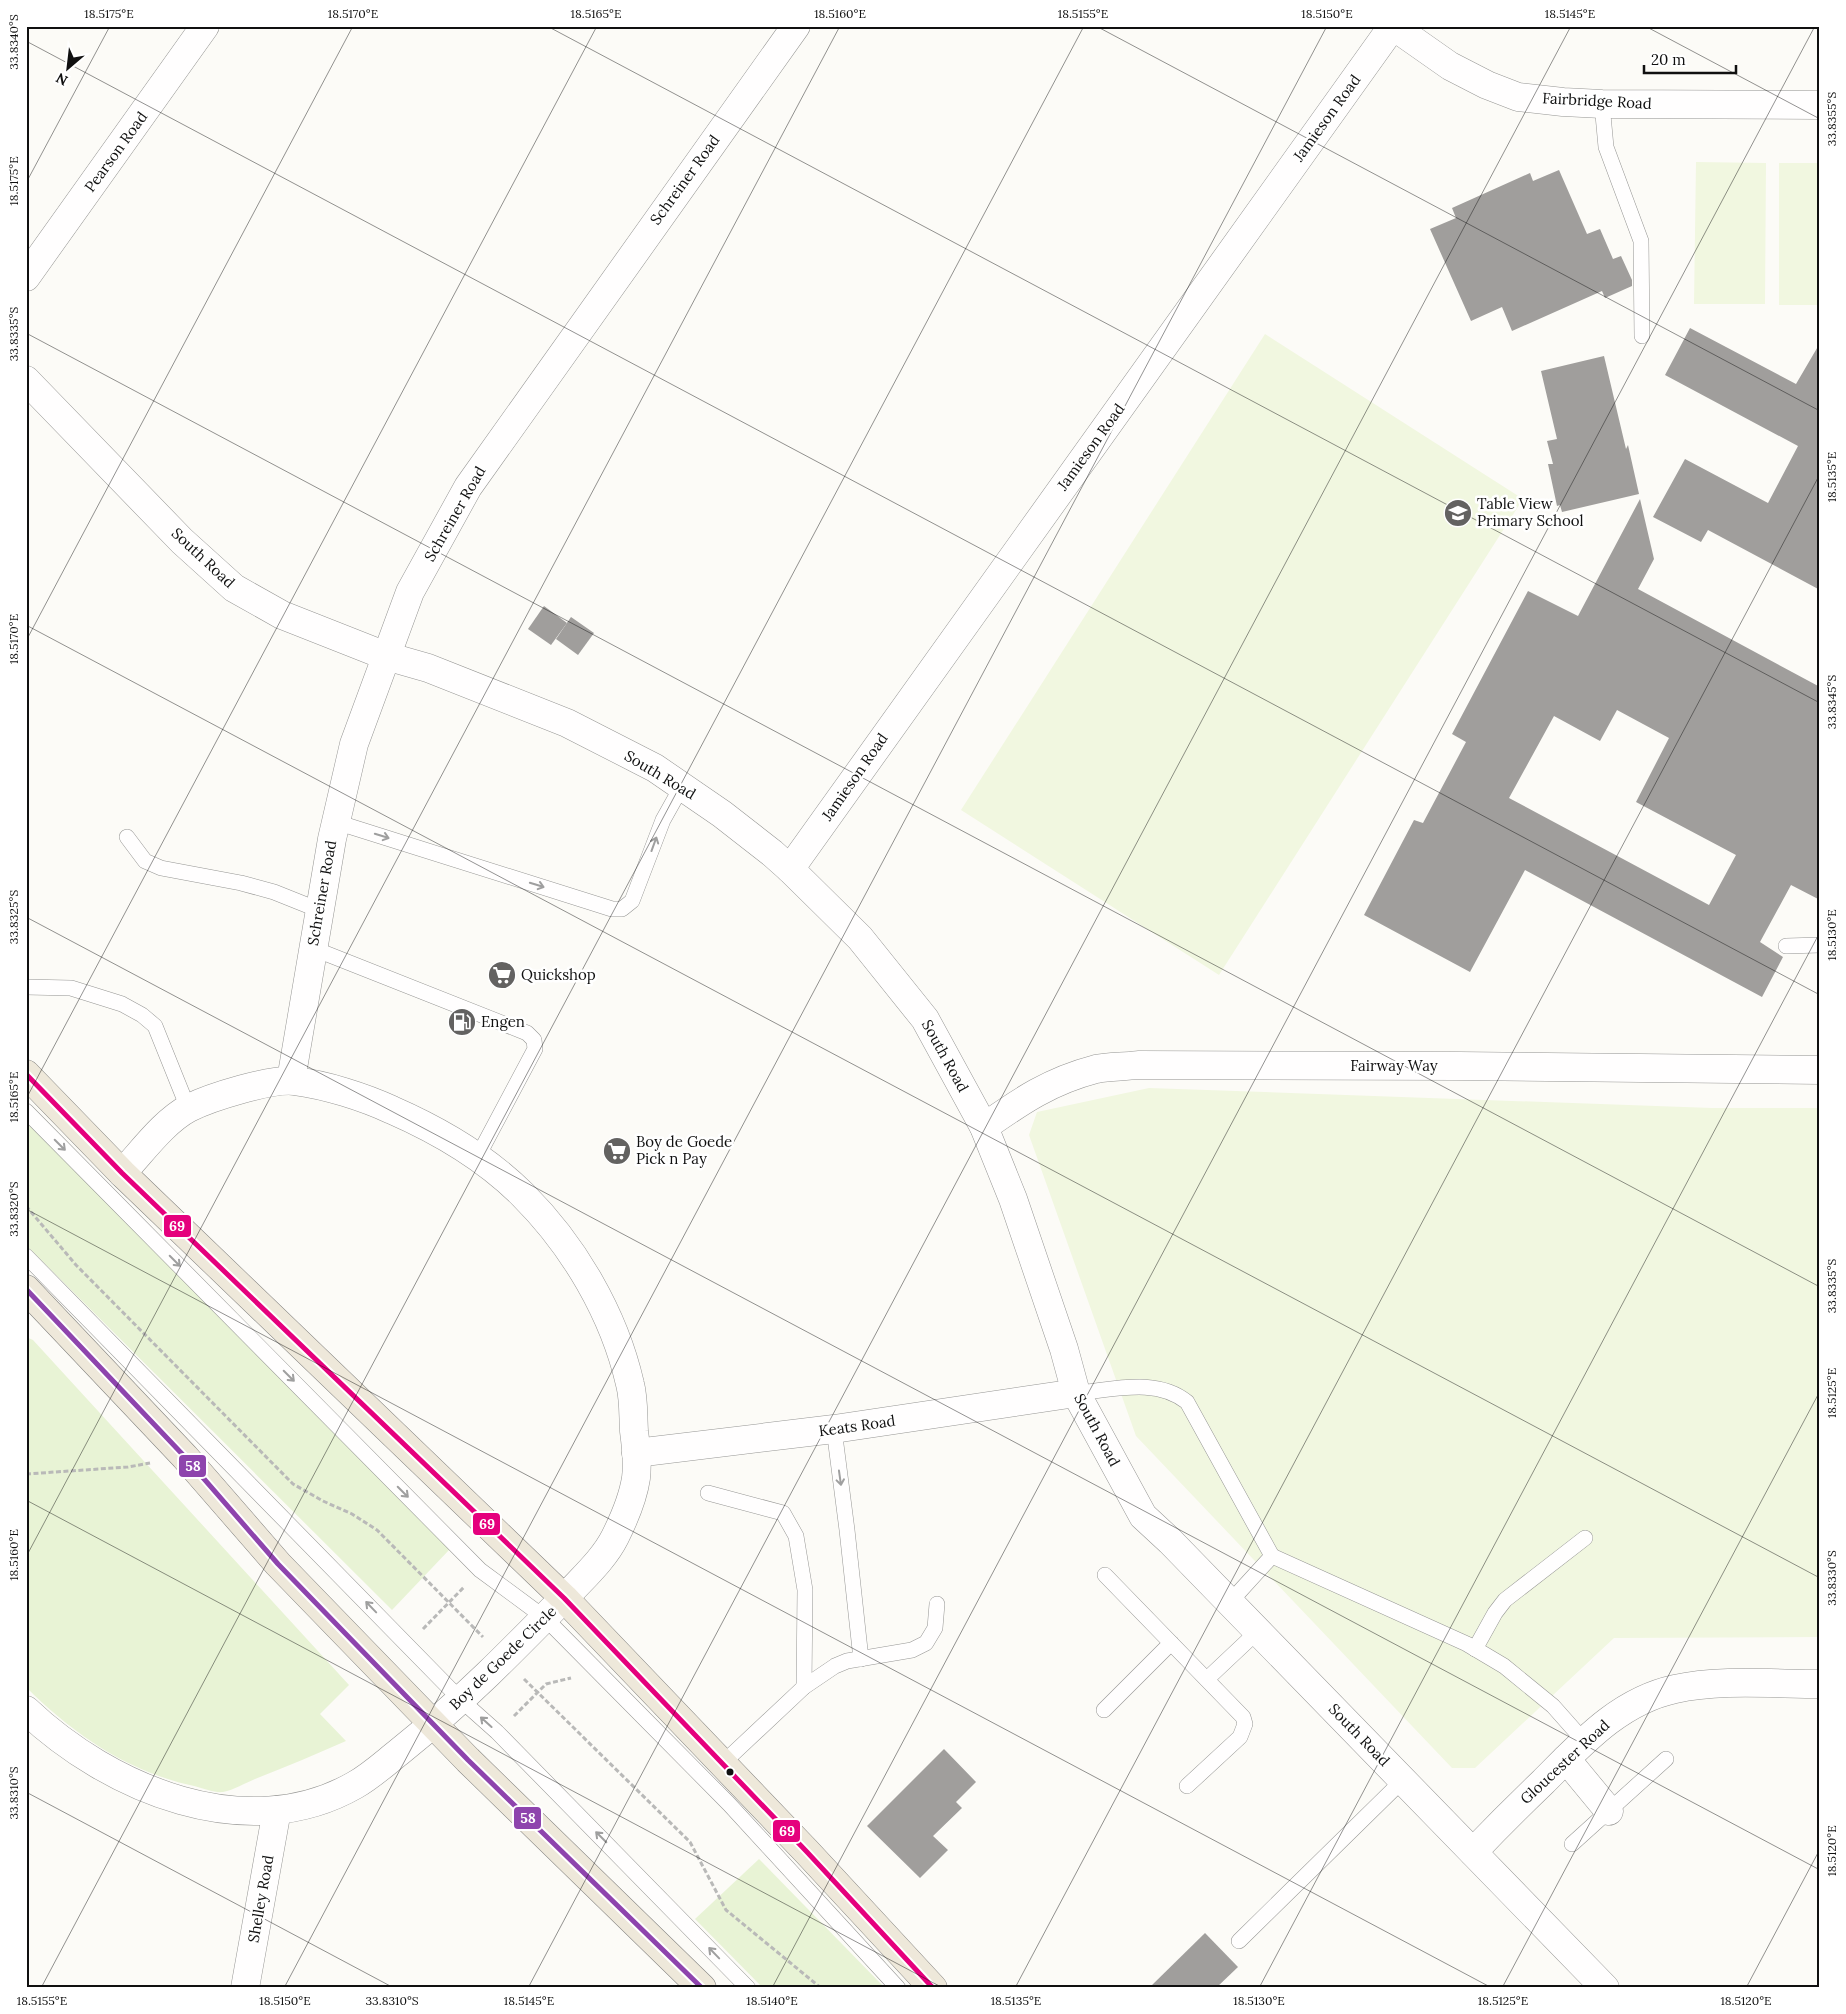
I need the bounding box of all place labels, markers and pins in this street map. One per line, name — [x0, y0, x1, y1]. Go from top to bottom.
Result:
place label: Table View Primary School — [1477, 494, 1584, 530]
school or university icon: Table View Primary School — [1443, 498, 1473, 528]
supermarket icon: Quickshop — [487, 960, 517, 990]
place label: Quickshop — [521, 965, 596, 984]
fuel station icon: Engen — [447, 1007, 477, 1037]
place label: Engen — [481, 1012, 525, 1031]
place label: Boy de Goede Pick n Pay — [636, 1132, 732, 1168]
supermarket icon: Boy de Goede Pick n Pay — [602, 1136, 632, 1166]
unlabelled marker — [725, 1767, 735, 1777]

